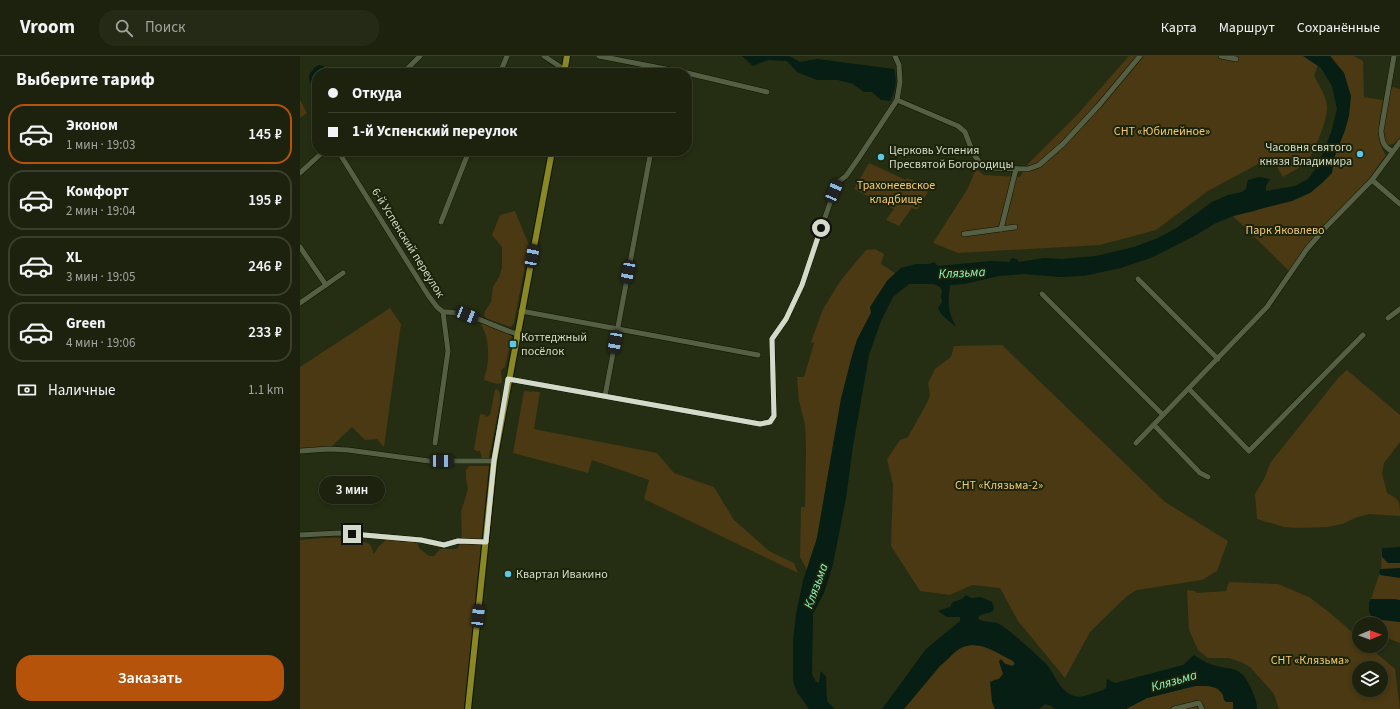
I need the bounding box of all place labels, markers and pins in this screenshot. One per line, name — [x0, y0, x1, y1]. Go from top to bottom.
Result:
place label: Часовня святого князя Владимира — [1260, 139, 1352, 170]
place label: Церковь Успения Пресвятой Богородицы — [889, 142, 1014, 173]
marker: Часовня святого князя Владимира — [1355, 149, 1365, 159]
marker: Церковь Успения Пресвятой Богородицы — [876, 152, 886, 162]
place label: Коттеджный посёлок — [521, 329, 587, 360]
marker: Коттеджный посёлок — [508, 339, 518, 349]
place label: Квартал Ивакино — [516, 566, 608, 583]
marker: Квартал Ивакино — [503, 569, 513, 579]

